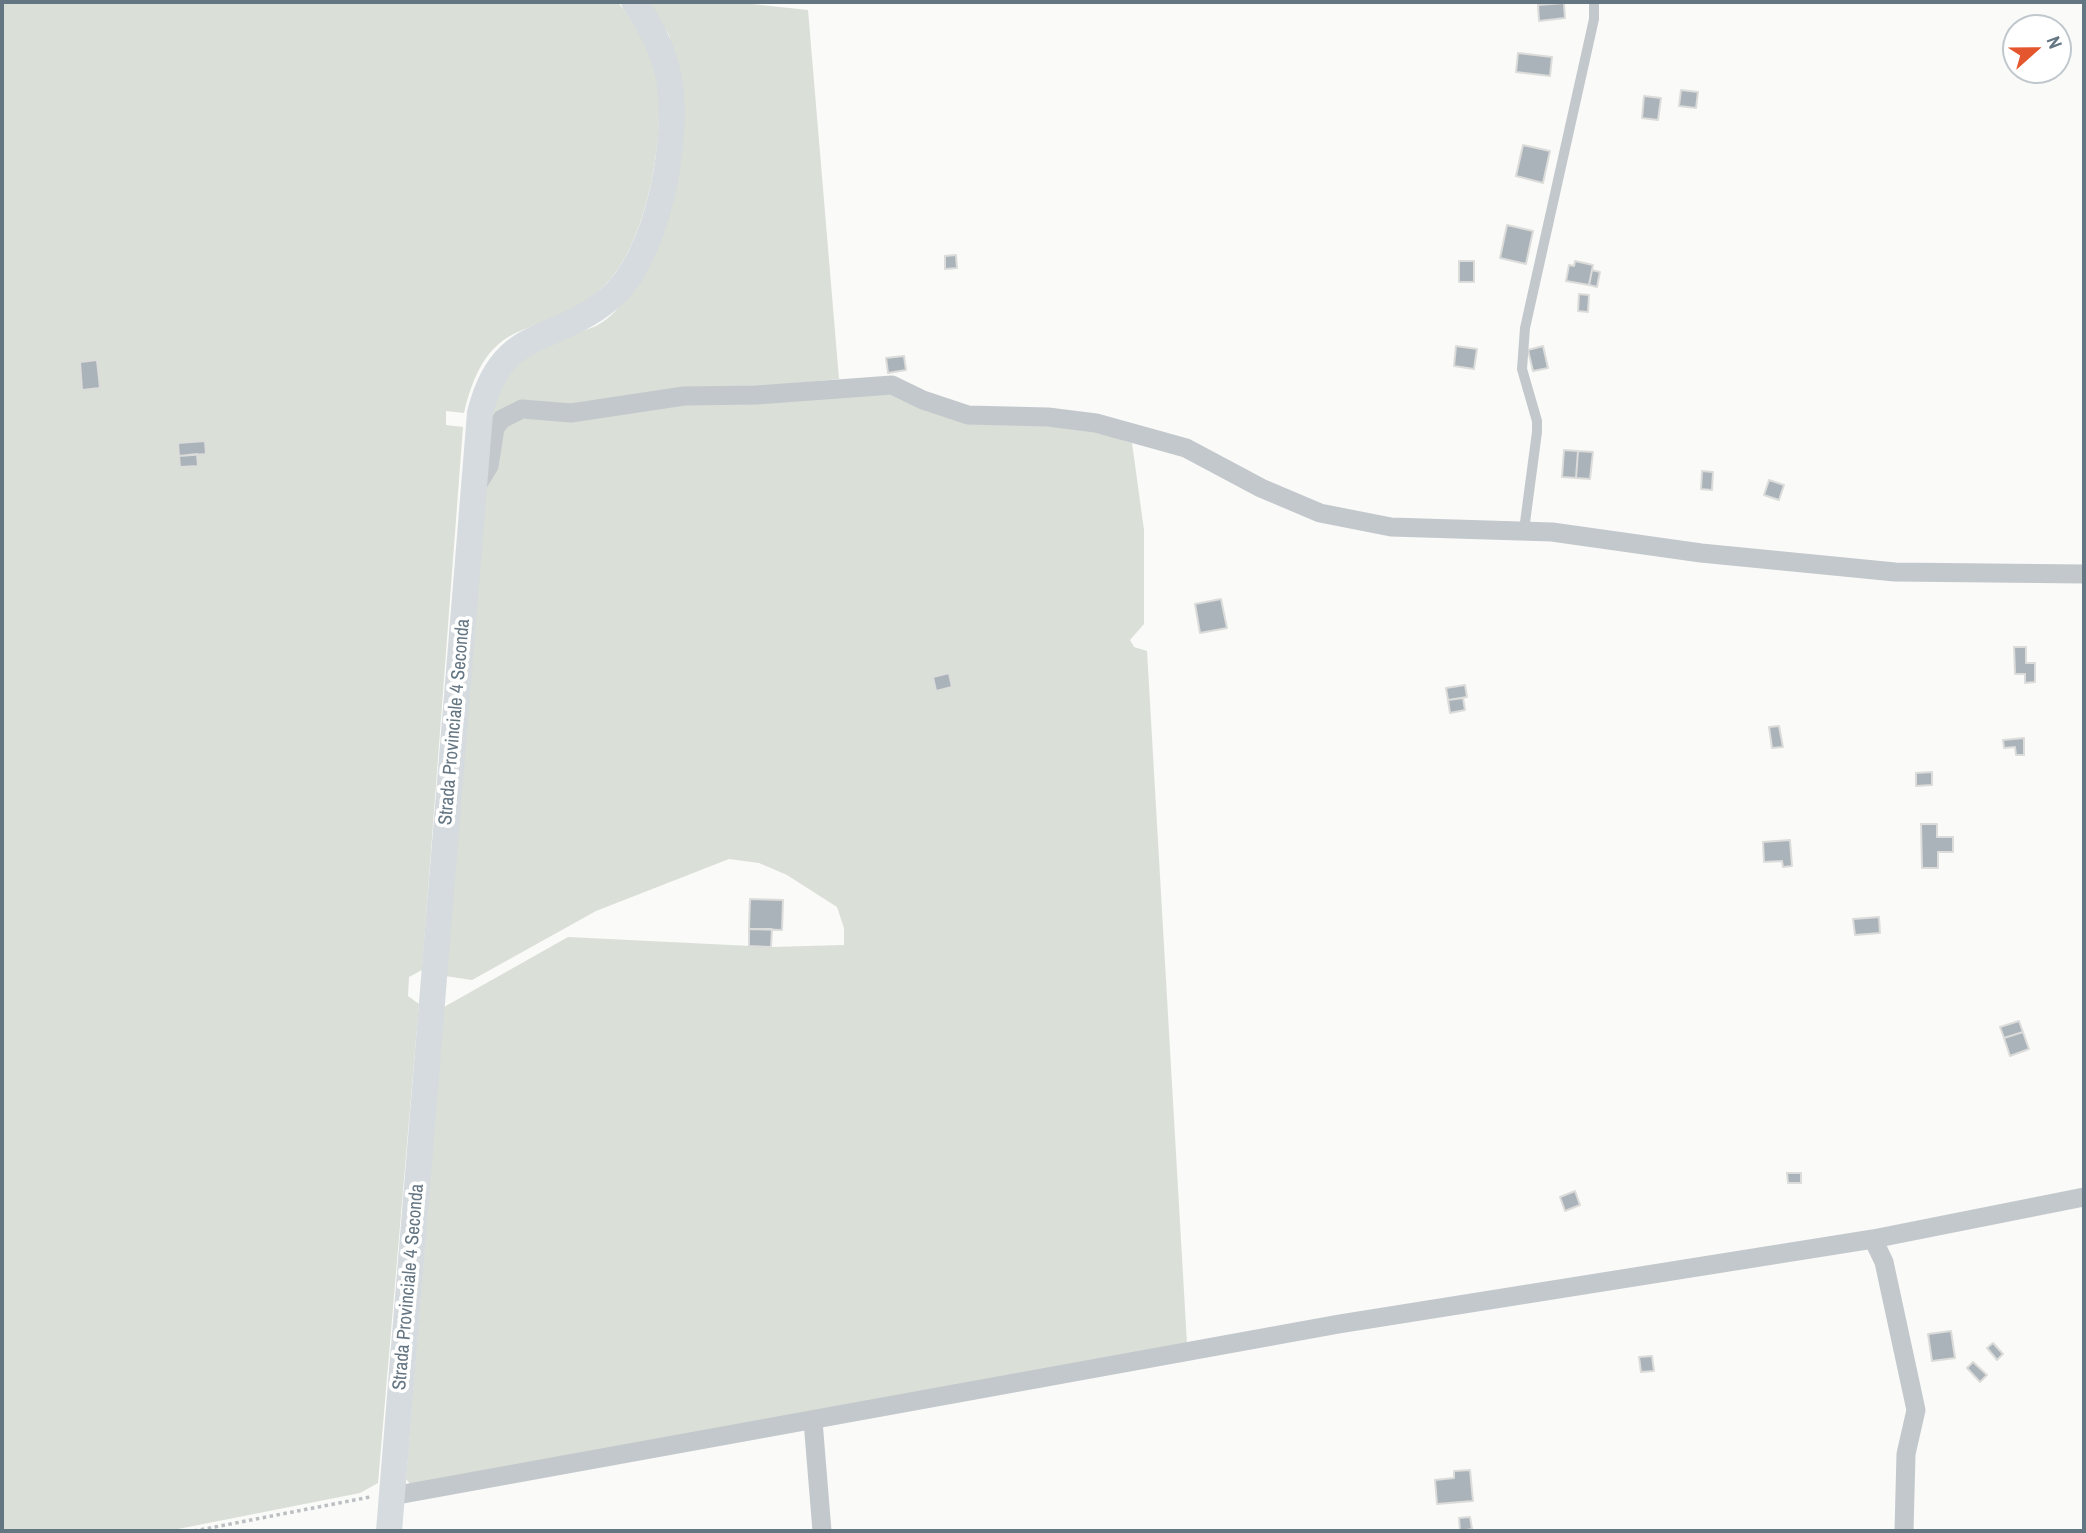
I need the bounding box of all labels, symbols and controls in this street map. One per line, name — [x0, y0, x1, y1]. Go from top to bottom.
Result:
north arrow — [2002, 14, 2072, 84]
text: N — [2041, 32, 2069, 52]
street label: Strada Provinciale 4 Seconda — [435, 618, 475, 826]
street label: Strada Provinciale 4 Seconda — [389, 1183, 429, 1391]

